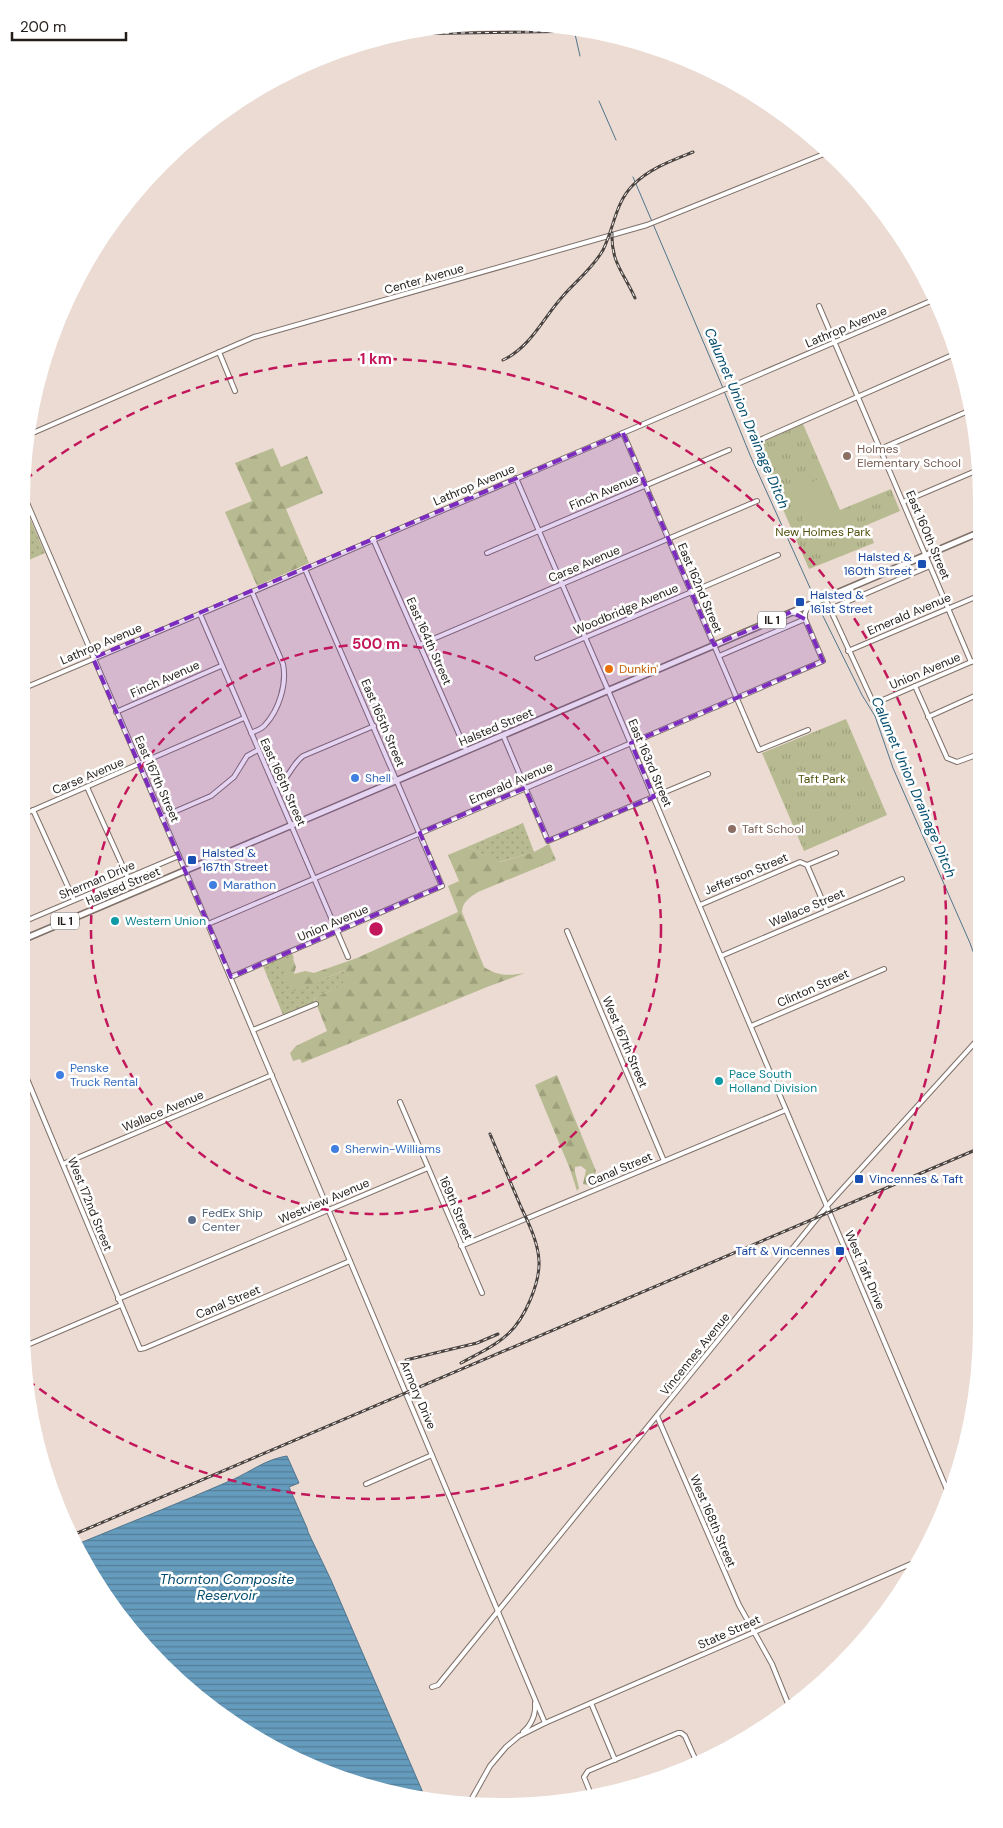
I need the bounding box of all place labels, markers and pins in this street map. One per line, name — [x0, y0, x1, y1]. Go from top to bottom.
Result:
place label: Holmes Elementary School — [857, 441, 961, 471]
marker: Holmes Elementary School — [841, 450, 853, 462]
place label: Halsted & 160th Street — [844, 549, 912, 579]
marker: Halsted & 160th Street — [916, 558, 928, 570]
place label: Halsted & 161st Street — [810, 587, 873, 617]
marker: Halsted & 161st Street — [794, 596, 806, 608]
place label: Dunkin' — [619, 661, 658, 677]
marker: Dunkin' — [603, 663, 615, 675]
place label: Shell — [365, 770, 391, 786]
marker: Shell — [349, 772, 361, 784]
place label: Taft School — [742, 821, 804, 837]
marker: Taft School — [726, 823, 738, 835]
place label: Halsted & 167th Street — [202, 845, 268, 875]
marker: Halsted & 167th Street — [186, 854, 198, 866]
place label: Marathon — [223, 877, 276, 893]
marker: Marathon — [207, 879, 219, 891]
place label: Western Union — [125, 913, 206, 929]
marker: Western Union — [109, 915, 121, 927]
centre of rings — [367, 920, 385, 938]
place label: Penske Truck Rental — [70, 1060, 138, 1090]
place label: Pace South Holland Division — [729, 1066, 817, 1096]
marker: Penske Truck Rental — [54, 1069, 66, 1081]
marker: Pace South Holland Division — [713, 1075, 725, 1087]
place label: Sherwin-Williams — [345, 1141, 441, 1157]
marker: Sherwin-Williams — [329, 1143, 341, 1155]
place label: Vincennes & Taft — [869, 1171, 964, 1187]
marker: Vincennes & Taft — [853, 1173, 865, 1185]
place label: FedEx Ship Center — [202, 1205, 263, 1235]
marker: FedEx Ship Center — [186, 1214, 198, 1226]
place label: Taft & Vincennes — [736, 1243, 830, 1259]
marker: Taft & Vincennes — [834, 1245, 846, 1257]

